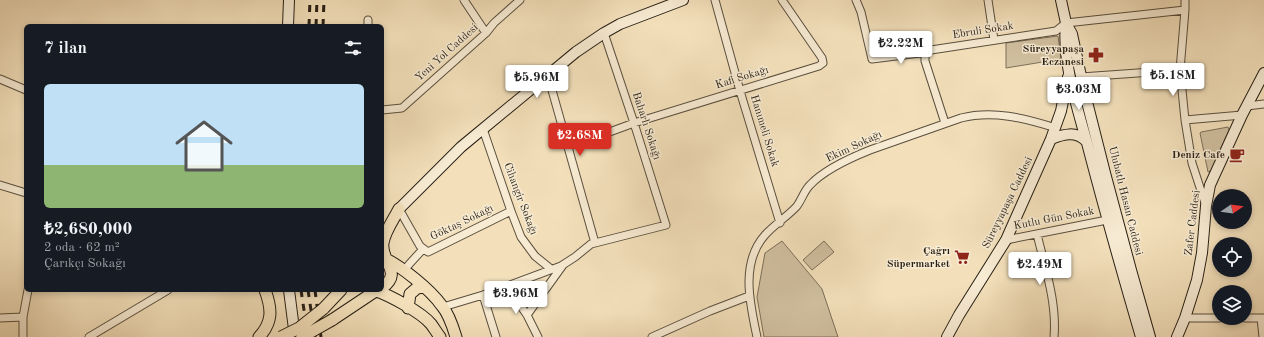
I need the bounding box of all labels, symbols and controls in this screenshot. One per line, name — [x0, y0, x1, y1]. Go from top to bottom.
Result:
street label: Ebruli Sokak — [952, 21, 1015, 41]
street label: Yeni Yol Caddesi — [414, 22, 480, 84]
pin: ₺2.22M — [868, 31, 934, 65]
icon: filters — [342, 37, 364, 59]
text: ₺2.22M — [878, 37, 924, 50]
text: 7 ilan — [44, 40, 87, 57]
place label: Süreyyapaşa Eczanesi — [1023, 44, 1084, 68]
pharmacy icon: Süreyyapaşa Eczanesi — [1087, 46, 1105, 64]
pin: ₺5.18M — [1140, 63, 1206, 97]
pin: ₺5.96M — [504, 65, 570, 99]
street label: Kafi Sokağı — [714, 65, 770, 91]
text: ₺5.18M — [1150, 69, 1196, 82]
text: ₺5.96M — [514, 71, 560, 84]
pin: ₺3.03M — [1046, 77, 1112, 111]
text: ₺3.03M — [1056, 83, 1102, 96]
street label: Baharlı Sokağı — [630, 91, 662, 161]
street label: Hanımeli Sokak — [748, 94, 780, 169]
icon: home — [168, 110, 240, 182]
pin: ₺2.68M — [547, 123, 613, 157]
text: ₺2.68M — [557, 129, 603, 142]
street label: Ekim Sokağı — [824, 129, 884, 165]
street label: Ulubatlı Hasan Caddesi — [1106, 145, 1144, 257]
cafe icon: Deniz Cafe — [1228, 146, 1246, 164]
place label: Deniz Cafe — [1172, 150, 1225, 161]
street label: Süreyyapaşa Caddesi — [981, 155, 1035, 251]
street label: Cihangir Sokağı — [501, 161, 539, 237]
north arrow — [1212, 189, 1252, 229]
map controls — [1212, 189, 1252, 325]
street label: Zafer Caddesi — [1184, 190, 1202, 256]
street label: Göktaş Sokağı — [429, 203, 495, 243]
street label: Kutlu Gün Sokak — [1013, 206, 1096, 232]
text: ₺2,680,000 — [44, 221, 132, 238]
button: locate — [1212, 237, 1252, 277]
text: 2 oda · 62 m² — [44, 241, 120, 254]
place label: Çağrı Süpermarket — [887, 246, 950, 270]
supermarket icon: Çağrı Süpermarket — [953, 248, 971, 266]
pin: ₺2.49M — [1007, 252, 1073, 286]
text: Çarıkçı Sokağı — [44, 257, 126, 270]
text: ₺2.49M — [1017, 258, 1063, 271]
pin: ₺3.96M — [483, 281, 549, 315]
button: layers — [1212, 285, 1252, 325]
text: ₺3.96M — [493, 287, 539, 300]

